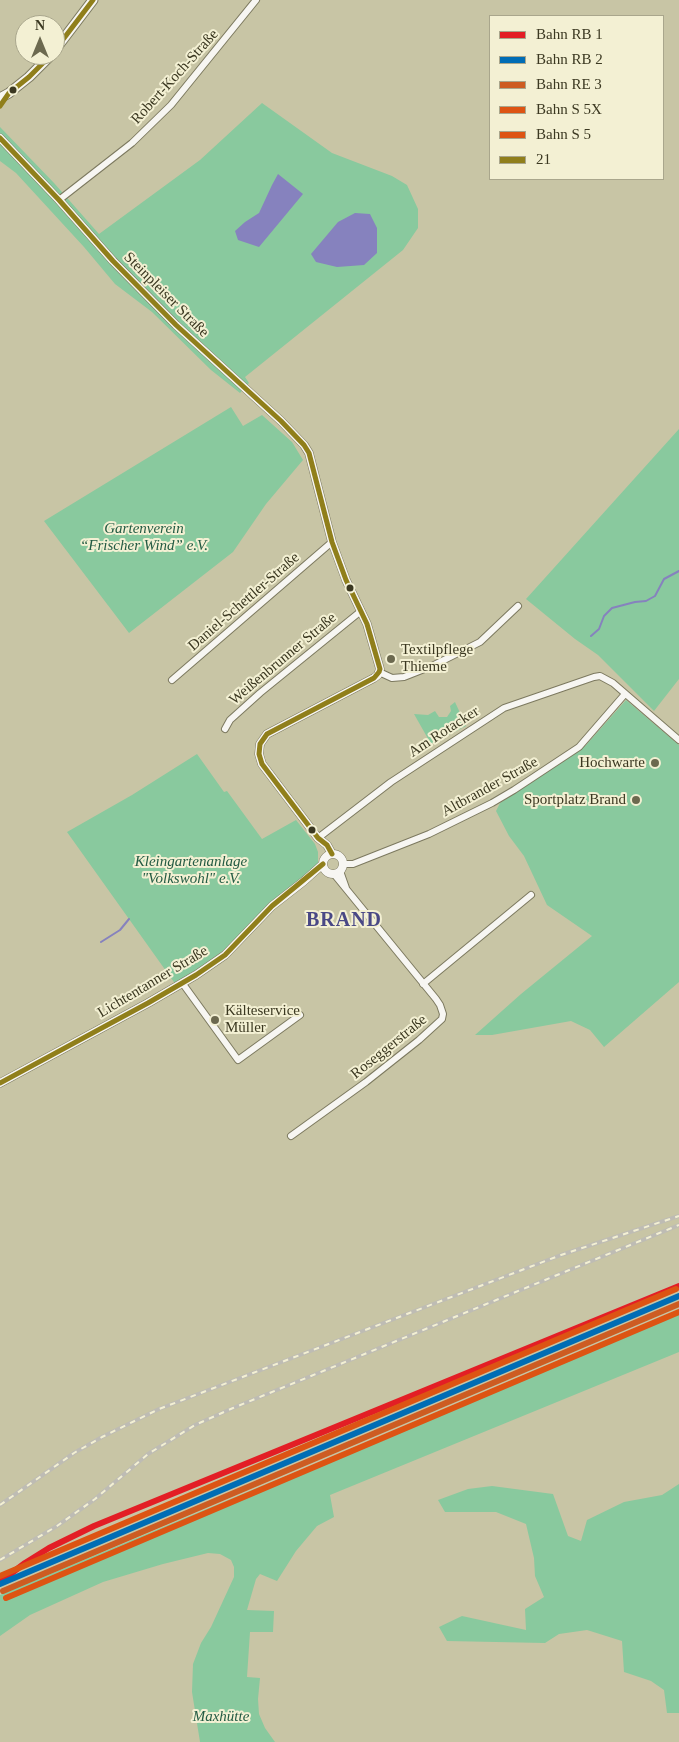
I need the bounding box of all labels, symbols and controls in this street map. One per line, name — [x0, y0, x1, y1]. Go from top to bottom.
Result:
north arrow — [15, 15, 65, 65]
legend — [489, 15, 664, 180]
text: N — [35, 18, 45, 33]
street label: Robert-Koch-Straße — [128, 26, 222, 128]
text: Bahn RB 1 — [536, 26, 603, 42]
text: Bahn RB 2 — [536, 51, 603, 67]
text: Bahn RE 3 — [536, 76, 602, 92]
unlabelled marker — [8, 85, 18, 95]
text: Bahn S 5X — [536, 101, 602, 117]
text: Bahn S 5 — [536, 126, 591, 142]
text: 21 — [536, 151, 551, 167]
street label: Steinpleiser Straße — [120, 249, 212, 341]
park label: Gartenverein “Frischer Wind” e.V. — [80, 520, 208, 555]
street label: Daniel-Schettler-Straße — [185, 549, 303, 655]
unlabelled marker — [345, 583, 355, 593]
street label: Weißenbrunner Straße — [226, 609, 340, 709]
place label: Textilpflege Thieme — [401, 641, 473, 676]
marker: Textilpflege Thieme — [385, 653, 397, 665]
street label: Am Rotacker — [405, 703, 483, 761]
street label: Altbrander Straße — [439, 753, 541, 821]
place label: Hochwarte — [579, 754, 645, 772]
marker: Hochwarte — [649, 757, 661, 769]
place label: Sportplatz Brand — [524, 791, 626, 809]
marker: Sportplatz Brand — [630, 794, 642, 806]
unlabelled marker — [307, 825, 317, 835]
park label: Kleingartenanlage "Volkswohl" e.V. — [135, 853, 247, 888]
district label: BRAND — [305, 909, 383, 933]
street label: Lichtentanner Straße — [95, 942, 211, 1022]
place label: Kälteservice Müller — [225, 1002, 300, 1037]
street label: Roseggerstraße — [347, 1011, 431, 1083]
marker: Kälteservice Müller — [209, 1014, 221, 1026]
park label: Maxhütte — [193, 1708, 249, 1726]

